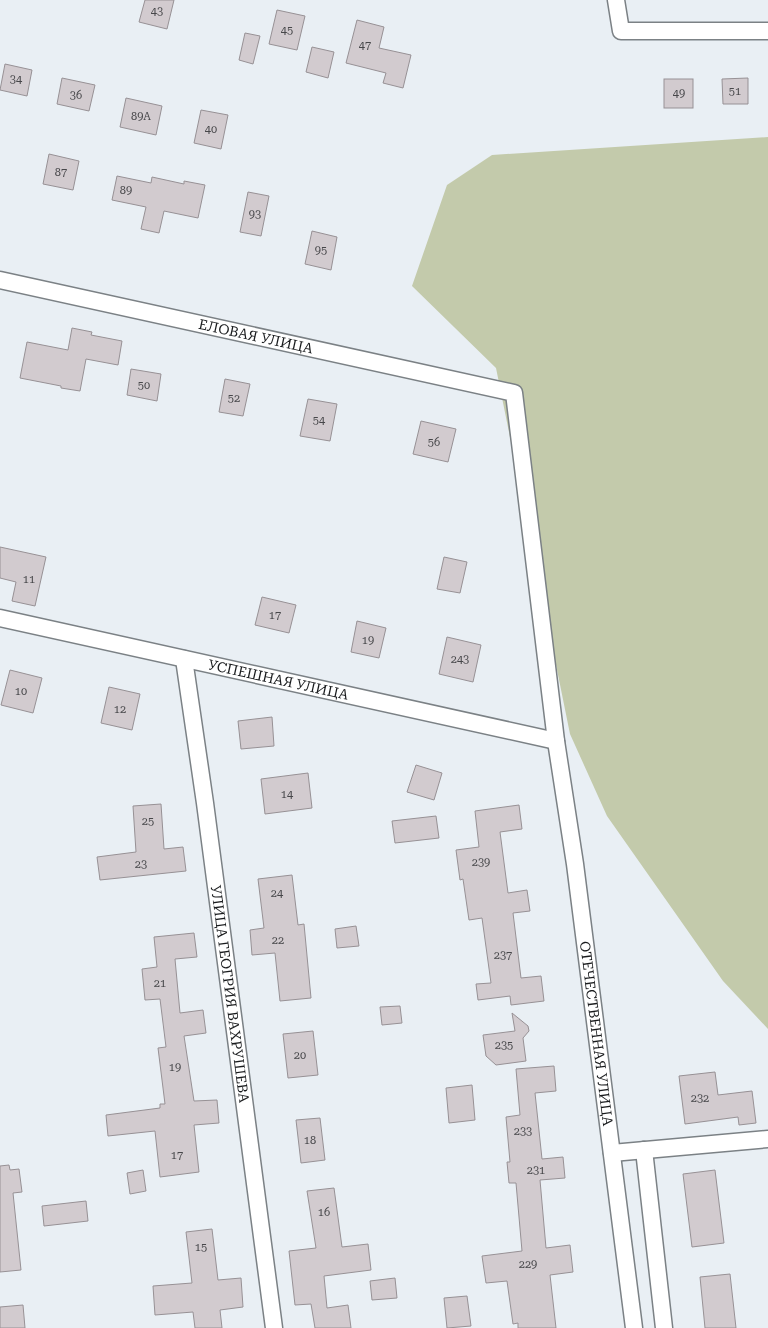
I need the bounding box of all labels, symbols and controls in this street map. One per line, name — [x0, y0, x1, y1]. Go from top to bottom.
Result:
house number: 43 — [151, 5, 163, 18]
house number: 45 — [281, 24, 293, 37]
house number: 47 — [359, 39, 371, 52]
house number: 34 — [10, 73, 23, 86]
house number: 51 — [729, 85, 741, 98]
house number: 49 — [673, 87, 685, 100]
house number: 36 — [70, 89, 82, 102]
house number: 89А — [131, 110, 151, 123]
house number: 40 — [205, 123, 217, 136]
house number: 87 — [55, 166, 67, 179]
house number: 89 — [120, 184, 132, 197]
house number: 93 — [249, 208, 261, 221]
house number: 95 — [315, 244, 327, 257]
street label: ЕЛОВАЯ УЛИЦА — [197, 316, 315, 357]
house number: 50 — [138, 379, 150, 392]
house number: 52 — [228, 392, 240, 405]
house number: 54 — [313, 414, 326, 427]
house number: 56 — [428, 436, 440, 449]
house number: 11 — [23, 573, 35, 586]
house number: 17 — [269, 609, 281, 622]
house number: 19 — [362, 634, 374, 647]
house number: 243 — [451, 653, 469, 666]
street label: УСПЕШНАЯ УЛИЦА — [206, 656, 350, 703]
house number: 10 — [15, 685, 27, 698]
house number: 12 — [114, 703, 126, 716]
house number: 14 — [281, 788, 294, 801]
house number: 25 — [142, 815, 154, 828]
house number: 239 — [472, 856, 490, 869]
house number: 23 — [135, 858, 147, 871]
street label: УЛИЦА ГЕОГРИЯ ВАХРУШЕВА — [208, 884, 252, 1104]
house number: 24 — [271, 887, 284, 900]
house number: 22 — [272, 934, 284, 947]
street label: ОТЕЧЕСТВЕННАЯ УЛИЦА — [577, 940, 616, 1127]
house number: 237 — [494, 949, 512, 962]
house number: 21 — [154, 977, 166, 990]
house number: 235 — [495, 1039, 513, 1052]
house number: 20 — [294, 1049, 306, 1062]
house number: 19 — [169, 1061, 181, 1074]
house number: 232 — [691, 1092, 709, 1105]
house number: 233 — [514, 1125, 532, 1138]
house number: 18 — [304, 1134, 316, 1147]
house number: 17 — [171, 1149, 183, 1162]
house number: 231 — [527, 1164, 545, 1177]
house number: 16 — [318, 1206, 330, 1219]
house number: 15 — [195, 1241, 207, 1254]
house number: 229 — [519, 1258, 537, 1271]

